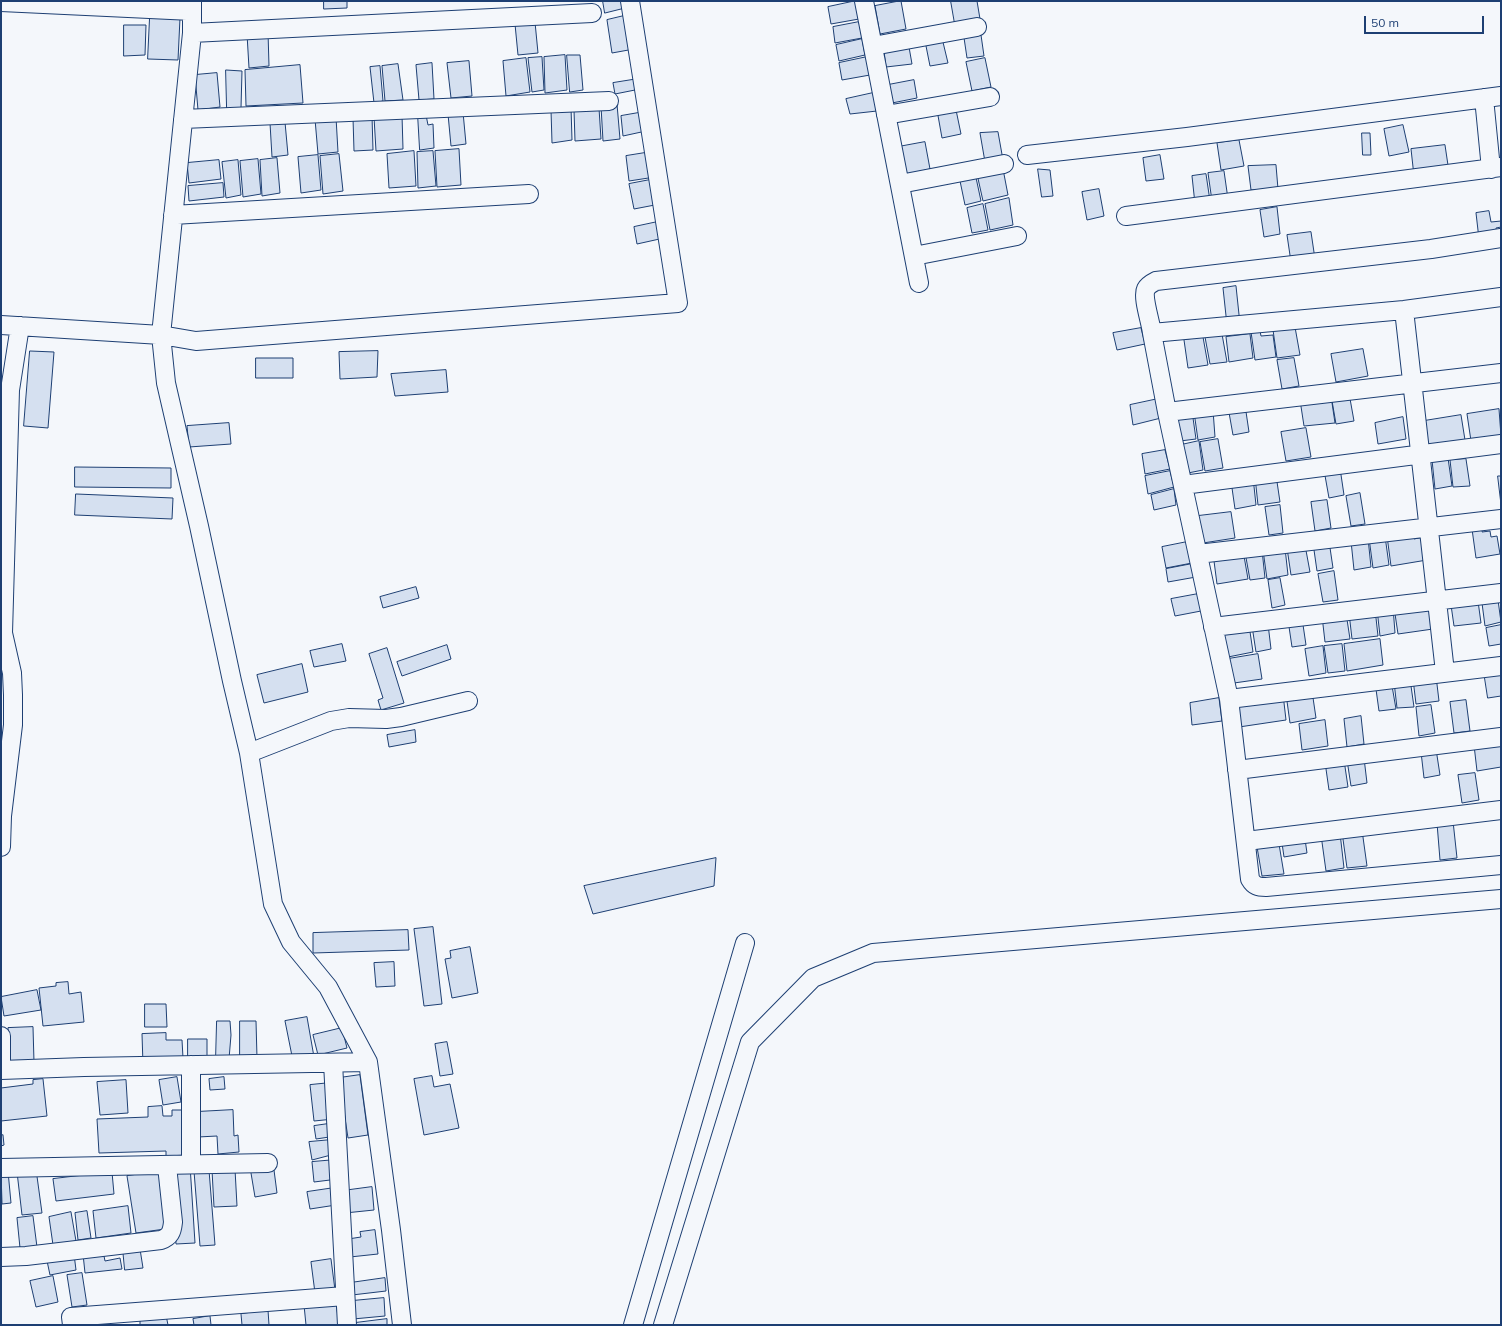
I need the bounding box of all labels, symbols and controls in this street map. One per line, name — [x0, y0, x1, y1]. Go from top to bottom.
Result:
scale bar — [1366, 8, 1486, 34]
text: 50 m — [1371, 15, 1399, 30]

